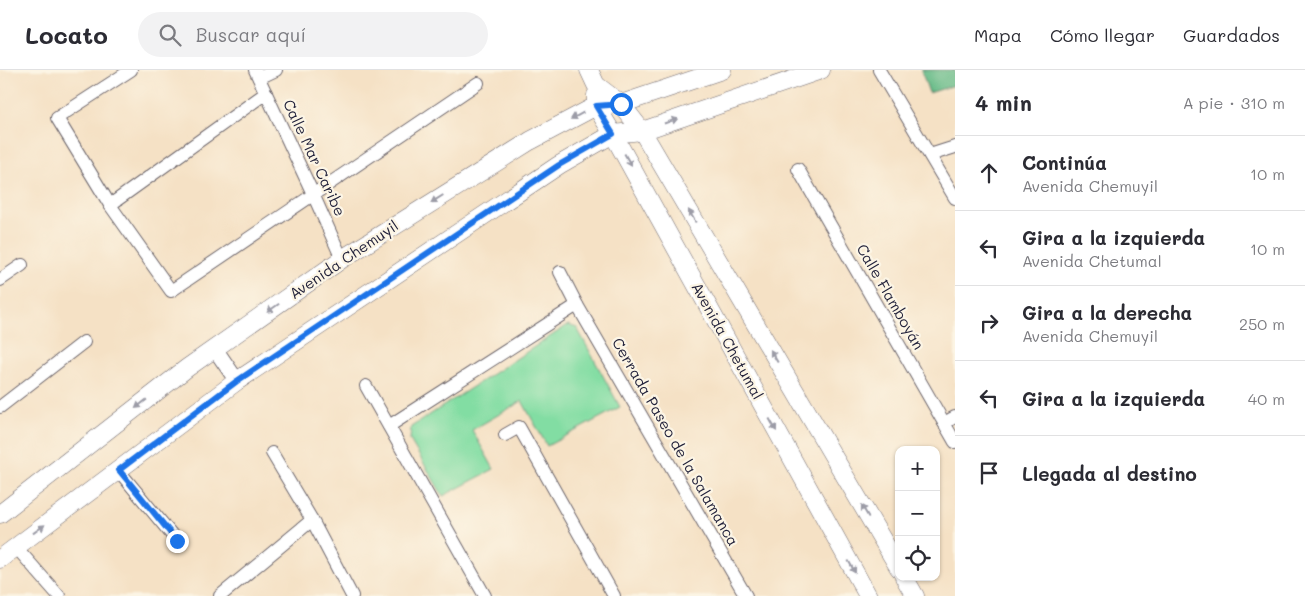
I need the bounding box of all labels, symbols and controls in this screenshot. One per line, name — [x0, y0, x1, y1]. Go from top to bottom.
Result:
search box — [138, 12, 488, 57]
text: Locato — [25, 19, 108, 50]
icon: search — [156, 21, 184, 49]
text: Buscar aquí — [196, 22, 306, 47]
text: Mapa — [974, 23, 1022, 47]
text: Cómo llegar — [1050, 23, 1155, 47]
text: Guardados — [1183, 23, 1280, 47]
text: 4 min — [975, 89, 1032, 116]
text: A pie · 310 m — [1183, 92, 1285, 113]
route start — [610, 93, 633, 116]
street label: Calle Mar Caribe — [279, 96, 351, 219]
one-way arrow — [569, 112, 584, 120]
one-way arrow — [664, 117, 679, 125]
text: Continúa — [1022, 150, 1107, 175]
one-way arrow — [623, 153, 632, 166]
icon: ahead — [975, 159, 1003, 187]
text: 10 m — [1250, 163, 1285, 184]
text: Avenida Chemuyil — [1022, 175, 1158, 196]
one-way arrow — [431, 195, 444, 204]
one-way arrow — [688, 208, 696, 223]
street label: Avenida Chemuyil — [285, 215, 402, 303]
text: Gira a la izquierda — [1022, 225, 1205, 250]
icon: left — [975, 234, 1003, 262]
text: 10 m — [1250, 238, 1285, 259]
street label: Calle Flamboyán — [852, 240, 929, 353]
text: Avenida Chetumal — [1022, 250, 1162, 271]
street label: Avenida Chetumal — [687, 278, 768, 403]
text: Gira a la derecha — [1022, 300, 1192, 325]
one-way arrow — [267, 303, 280, 314]
icon: right — [975, 309, 1003, 337]
text: 250 m — [1239, 313, 1285, 334]
text: Avenida Chemuyil — [1022, 325, 1158, 346]
street label: Cerrada Paseo de la Salamanca — [608, 334, 744, 549]
one-way arrow — [770, 349, 779, 362]
icon: left — [975, 384, 1003, 412]
text: Gira a la izquierda — [1022, 386, 1205, 411]
text: 40 m — [1248, 388, 1285, 409]
one-way arrow — [135, 398, 148, 409]
one-way arrow — [769, 418, 778, 431]
map controls — [895, 446, 940, 581]
button: + — [895, 446, 940, 491]
icon: arrive — [975, 459, 1003, 487]
text: Llegada al destino — [1022, 461, 1197, 486]
button: − — [895, 491, 940, 536]
one-way arrow — [861, 504, 870, 518]
one-way arrow — [32, 524, 46, 534]
route end — [166, 530, 189, 553]
button: locate — [895, 536, 940, 581]
one-way arrow — [848, 560, 856, 574]

